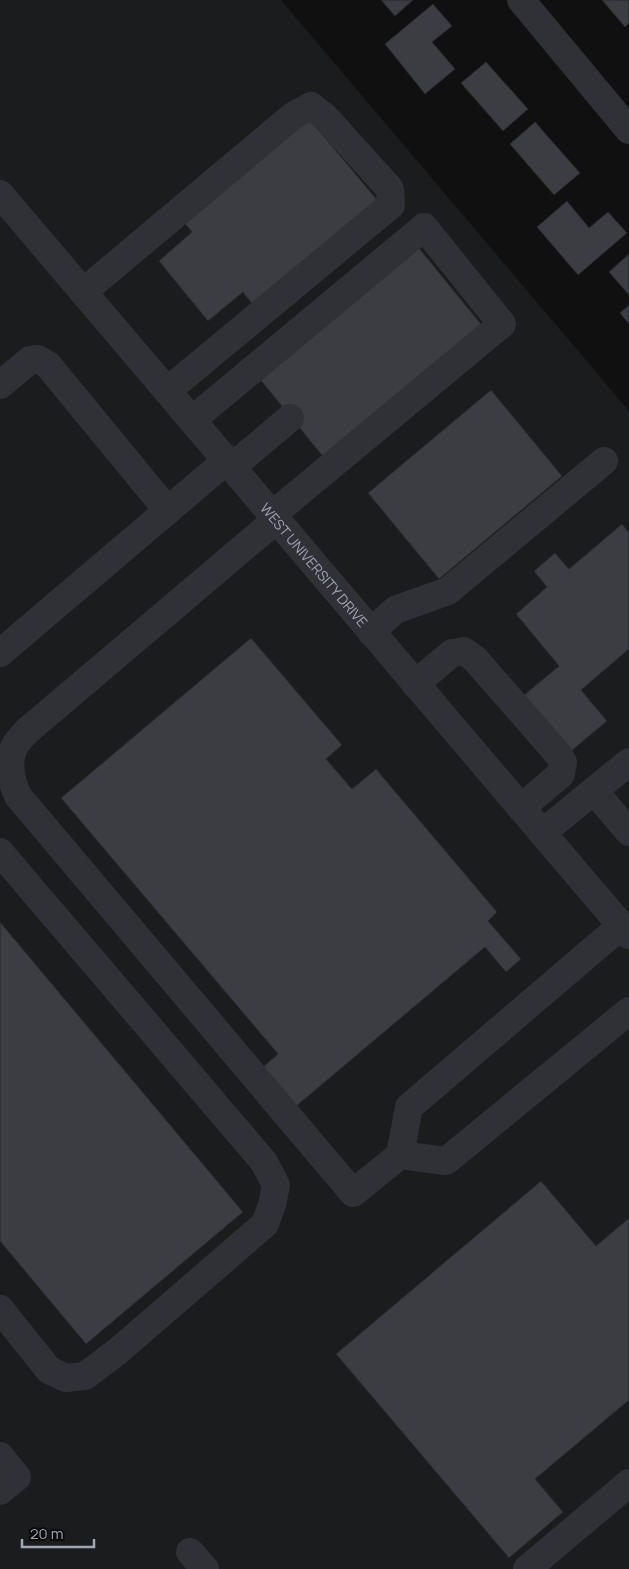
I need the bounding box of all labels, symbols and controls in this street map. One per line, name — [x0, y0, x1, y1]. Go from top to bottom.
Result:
street label: WEST UNIVERSITY DRIVE — [257, 499, 372, 630]
scale bar — [22, 1516, 95, 1548]
text: 20 m — [30, 1523, 63, 1544]

